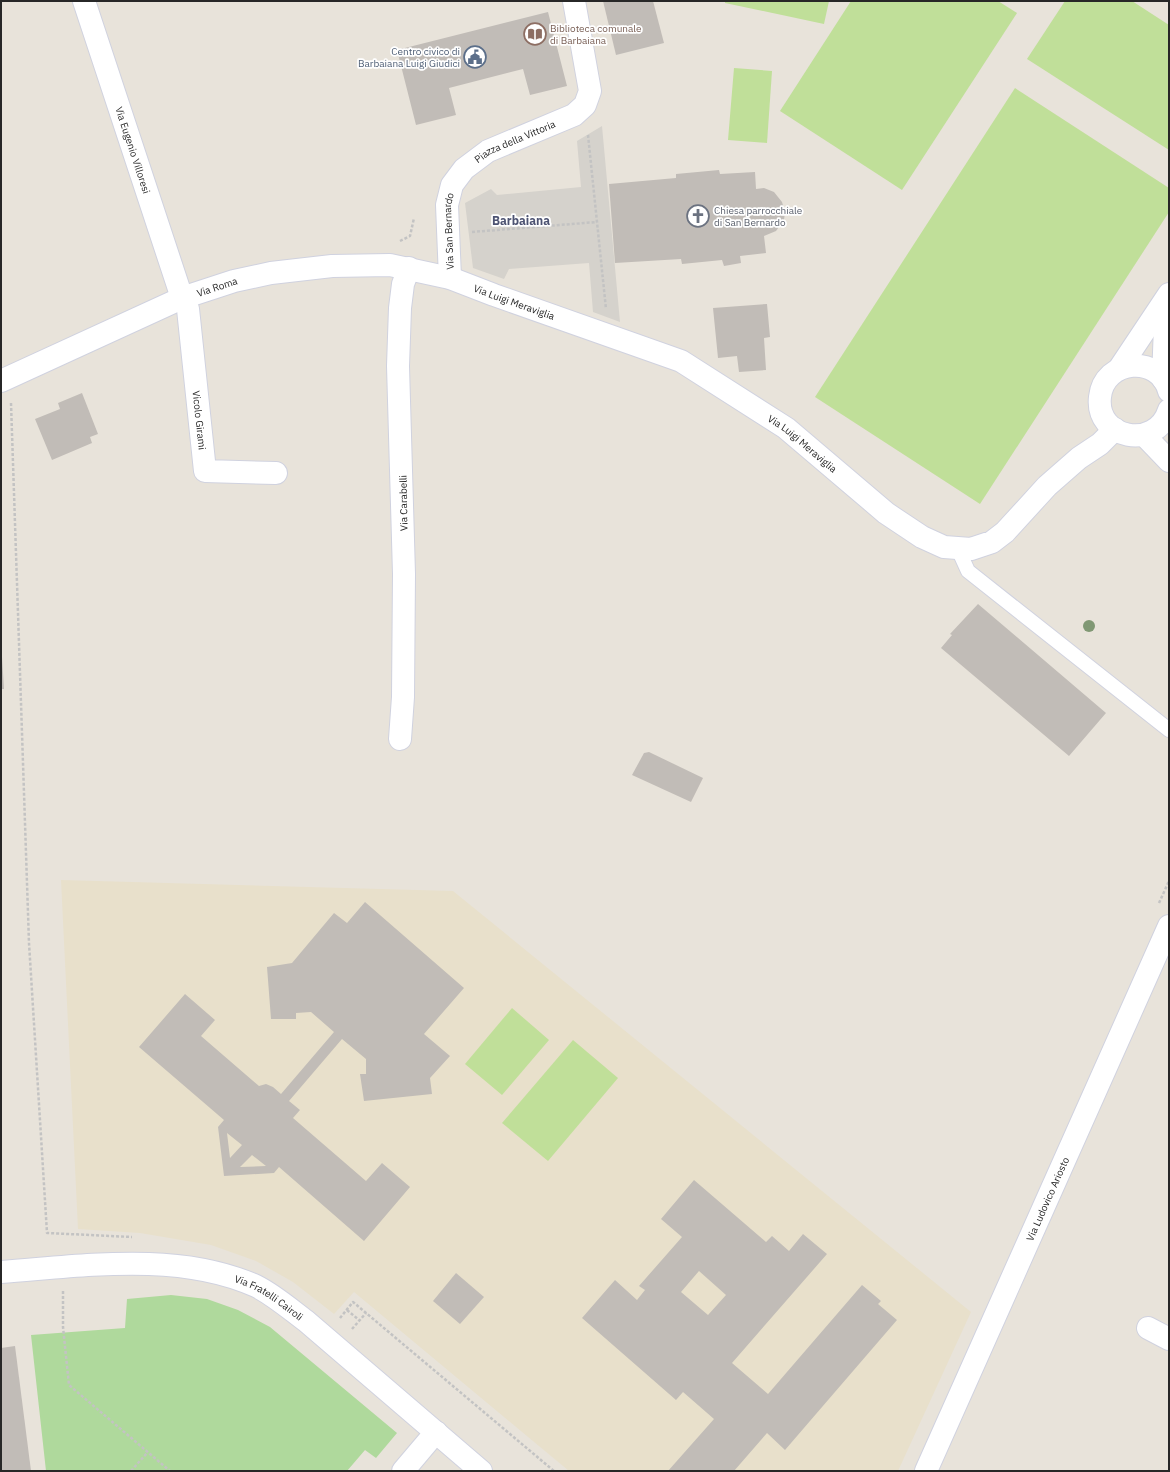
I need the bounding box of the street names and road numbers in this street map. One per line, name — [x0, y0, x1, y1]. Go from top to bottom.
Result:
street label: Via Eugenio Villoresi — [112, 105, 153, 195]
street label: Piazza della Vittoria — [472, 117, 558, 166]
street label: Via San Bernardo — [441, 191, 457, 270]
street label: Via Roma — [195, 274, 239, 300]
street label: Via Luigi Meraviglia — [472, 282, 557, 323]
street label: Vicolo Girami — [190, 390, 209, 450]
street label: Via Luigi Meraviglia — [765, 412, 840, 476]
street label: Via Carabelli — [397, 475, 410, 531]
street label: Via Ludovico Ariosto — [1023, 1155, 1072, 1243]
street label: Via Fratelli Cairoli — [233, 1272, 306, 1324]

